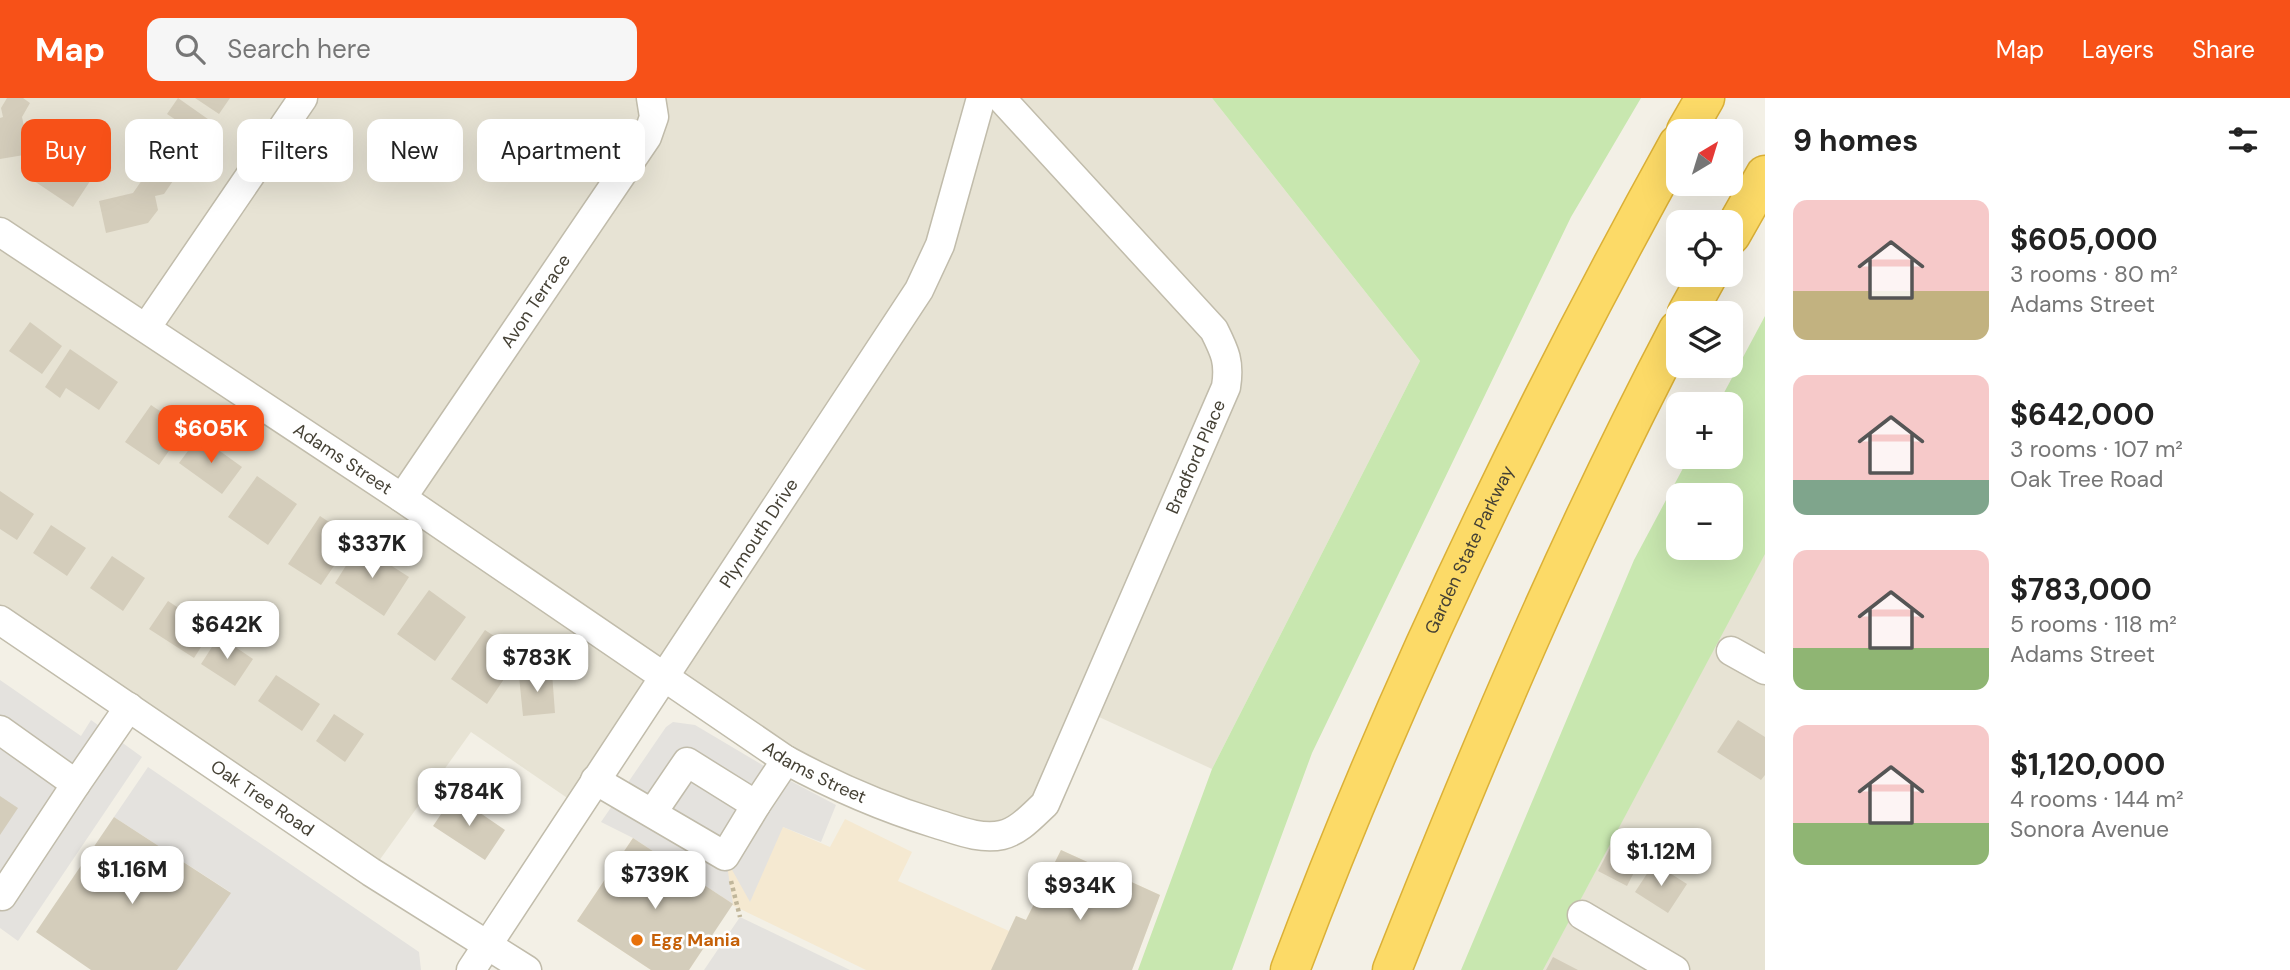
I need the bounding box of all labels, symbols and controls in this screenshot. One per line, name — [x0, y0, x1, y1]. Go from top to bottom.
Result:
search box — [147, 18, 637, 81]
text: Map — [35, 28, 105, 71]
icon: search — [171, 30, 209, 68]
text: Search here — [227, 32, 371, 66]
text: Map — [1996, 34, 2044, 65]
text: Layers — [2082, 34, 2154, 65]
text: Share — [2192, 34, 2255, 65]
chip: Buy — [21, 119, 111, 182]
chip: Rent — [125, 119, 223, 182]
chip: Filters — [237, 119, 353, 182]
chip: New — [367, 119, 463, 182]
chip: Apartment — [477, 119, 645, 182]
north arrow — [1666, 119, 1743, 196]
map controls — [1666, 119, 1743, 560]
text: 9 homes — [1793, 121, 1918, 160]
icon: filters — [2224, 121, 2262, 159]
button: locate — [1666, 210, 1743, 287]
text: $605,000 — [2010, 220, 2158, 259]
icon: home — [1849, 228, 1933, 312]
street label: Avon Terrace — [495, 250, 576, 353]
text: 3 rooms · 80 m² — [2010, 259, 2178, 289]
text: Adams Street — [2010, 289, 2155, 319]
button: layers — [1666, 301, 1743, 378]
button: + — [1666, 392, 1743, 469]
text: $642,000 — [2010, 395, 2155, 434]
street label: Bradford Place — [1160, 396, 1231, 518]
icon: home — [1849, 403, 1933, 487]
pin: $605K — [162, 406, 260, 465]
text: $605K — [174, 413, 248, 443]
street label: Adams Street — [289, 417, 397, 500]
text: 3 rooms · 107 m² — [2010, 434, 2183, 464]
street label: Garden State Parkway — [1419, 462, 1520, 638]
text: Oak Tree Road — [2010, 464, 2163, 494]
street label: Plymouth Drive — [714, 474, 804, 593]
button: − — [1666, 483, 1743, 560]
pin: $337K — [323, 520, 421, 580]
text: $337K — [338, 528, 406, 558]
text: $783,000 — [2010, 570, 2152, 609]
icon: home — [1849, 578, 1933, 662]
pin: $642K — [178, 602, 276, 661]
text: $642K — [191, 609, 263, 639]
text: 5 rooms · 118 m² — [2010, 609, 2177, 639]
pin: $783K — [488, 634, 586, 694]
text: Adams Street — [2010, 639, 2155, 669]
text: $783K — [502, 642, 572, 672]
street label: Adams Street — [758, 736, 870, 809]
text: $1,120,000 — [2010, 745, 2166, 784]
icon: home — [1849, 753, 1933, 837]
street label: Oak Tree Road — [206, 754, 319, 842]
pin: $784K — [420, 768, 518, 828]
text: $784K — [434, 776, 504, 806]
text: 4 rooms · 144 m² — [2010, 784, 2184, 814]
text: Sonora Avenue — [2010, 814, 2169, 844]
pin: $1.12M — [1604, 828, 1718, 888]
text: $1.12M — [1626, 836, 1696, 866]
pin: $1.16M — [75, 846, 189, 906]
pin: $739K — [606, 852, 704, 911]
text: $1.16M — [97, 854, 167, 884]
text: $739K — [621, 859, 689, 889]
pin: $934K — [1031, 862, 1129, 922]
text: $934K — [1044, 870, 1116, 900]
place label: Egg Mania — [651, 928, 740, 952]
marker: Egg Mania — [629, 932, 645, 948]

